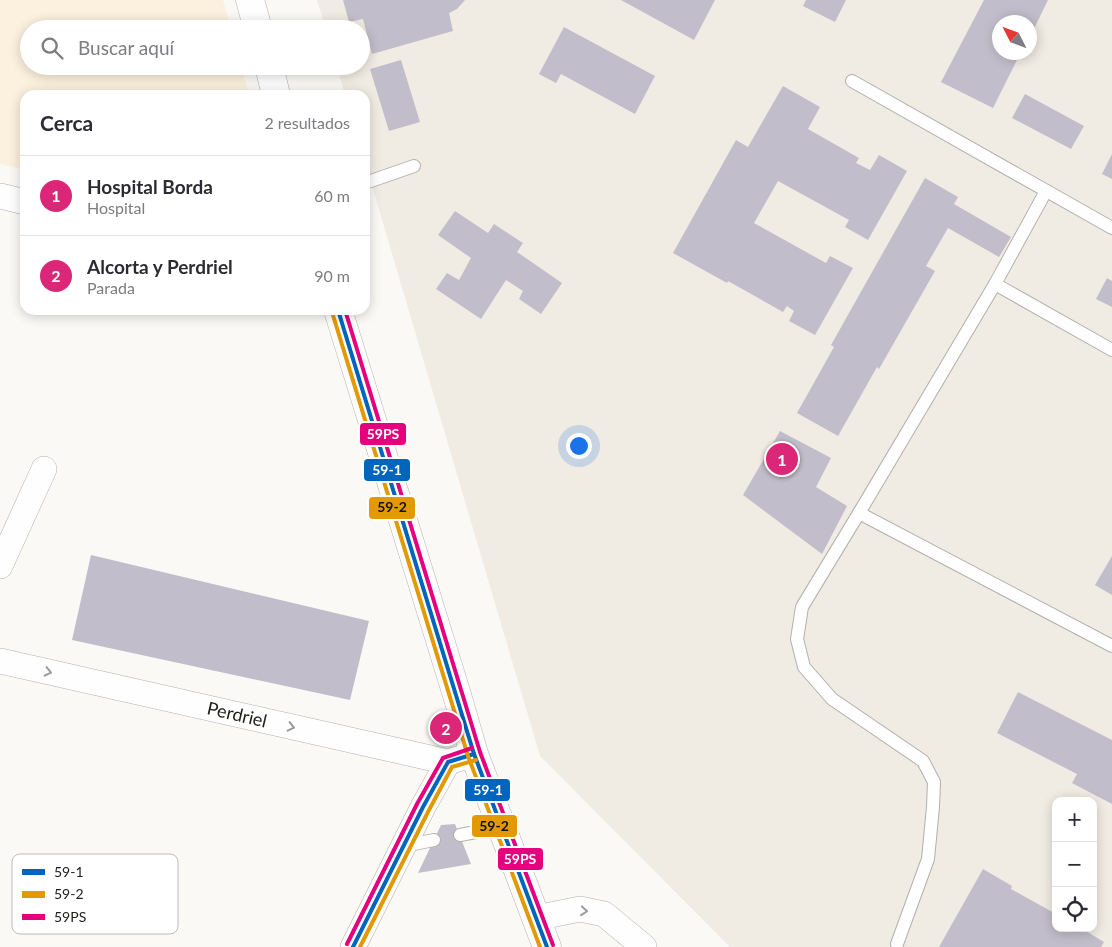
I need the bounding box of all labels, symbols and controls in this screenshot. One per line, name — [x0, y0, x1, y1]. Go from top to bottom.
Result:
north arrow — [992, 15, 1037, 60]
search box — [20, 20, 370, 75]
icon: search — [38, 34, 66, 62]
text: Buscar aquí — [78, 36, 174, 59]
text: Cerca — [40, 110, 93, 135]
text: 2 resultados — [264, 113, 350, 132]
text: Hospital Borda — [87, 175, 213, 198]
text: 1 — [51, 186, 61, 205]
text: 60 m — [314, 186, 350, 205]
text: Hospital — [87, 198, 145, 217]
text: Alcorta y Perdriel — [87, 255, 233, 278]
text: 2 — [51, 266, 61, 285]
text: 90 m — [314, 266, 350, 285]
text: Parada — [87, 278, 135, 297]
line badge: 59PS — [359, 422, 407, 446]
text: 59PS — [367, 425, 400, 442]
your location — [566, 433, 592, 459]
pin: 1 — [766, 440, 798, 478]
line badge: 59-1 — [363, 458, 411, 482]
text: 59-1 — [372, 461, 402, 478]
line badge: 59-2 — [368, 496, 416, 520]
text: 59-2 — [377, 498, 407, 515]
one-way arrow — [43, 666, 52, 677]
street label: Perdriel — [205, 696, 269, 732]
pin: 2 — [430, 709, 462, 747]
one-way arrow — [287, 721, 296, 732]
line badge: 59-1 — [464, 778, 511, 802]
text: 59-1 — [473, 781, 503, 798]
map controls — [1052, 797, 1097, 932]
button: + — [1052, 797, 1097, 842]
line badge: 59-2 — [471, 814, 518, 838]
text: 59-2 — [479, 817, 509, 834]
button: − — [1052, 842, 1097, 887]
line badge: 59PS — [497, 847, 544, 871]
text: 59PS — [504, 850, 537, 867]
legend — [12, 854, 178, 934]
text: 59-1 — [54, 863, 84, 880]
text: 59-2 — [54, 885, 84, 902]
button: locate — [1052, 887, 1097, 932]
one-way arrow — [580, 905, 588, 916]
text: 59PS — [54, 908, 86, 925]

